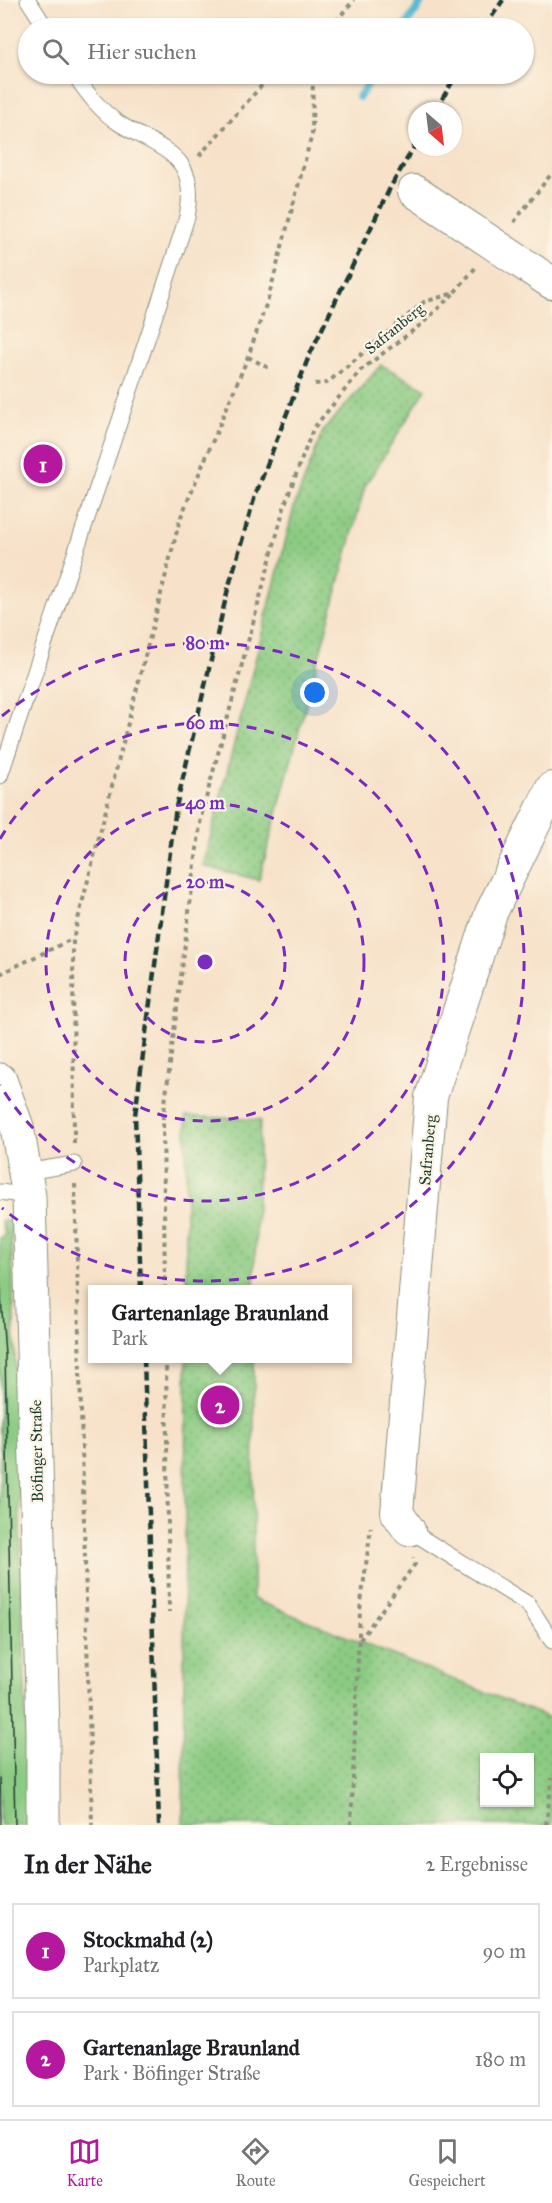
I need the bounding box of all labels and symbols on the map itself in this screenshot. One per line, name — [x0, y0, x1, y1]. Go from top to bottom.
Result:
north arrow — [408, 102, 462, 156]
street label: Safranberg — [361, 298, 429, 359]
pin: 1 — [24, 442, 63, 486]
text: 80 m — [185, 632, 225, 654]
your location — [300, 678, 329, 707]
text: 60 m — [186, 712, 225, 734]
text: 40 m — [185, 792, 226, 815]
text: 20 m — [186, 871, 225, 893]
centre of rings — [195, 952, 215, 972]
street label: Safranberg — [415, 1114, 441, 1186]
pin: 2 — [200, 1382, 240, 1428]
street label: Böfinger Straße — [26, 1399, 48, 1503]

